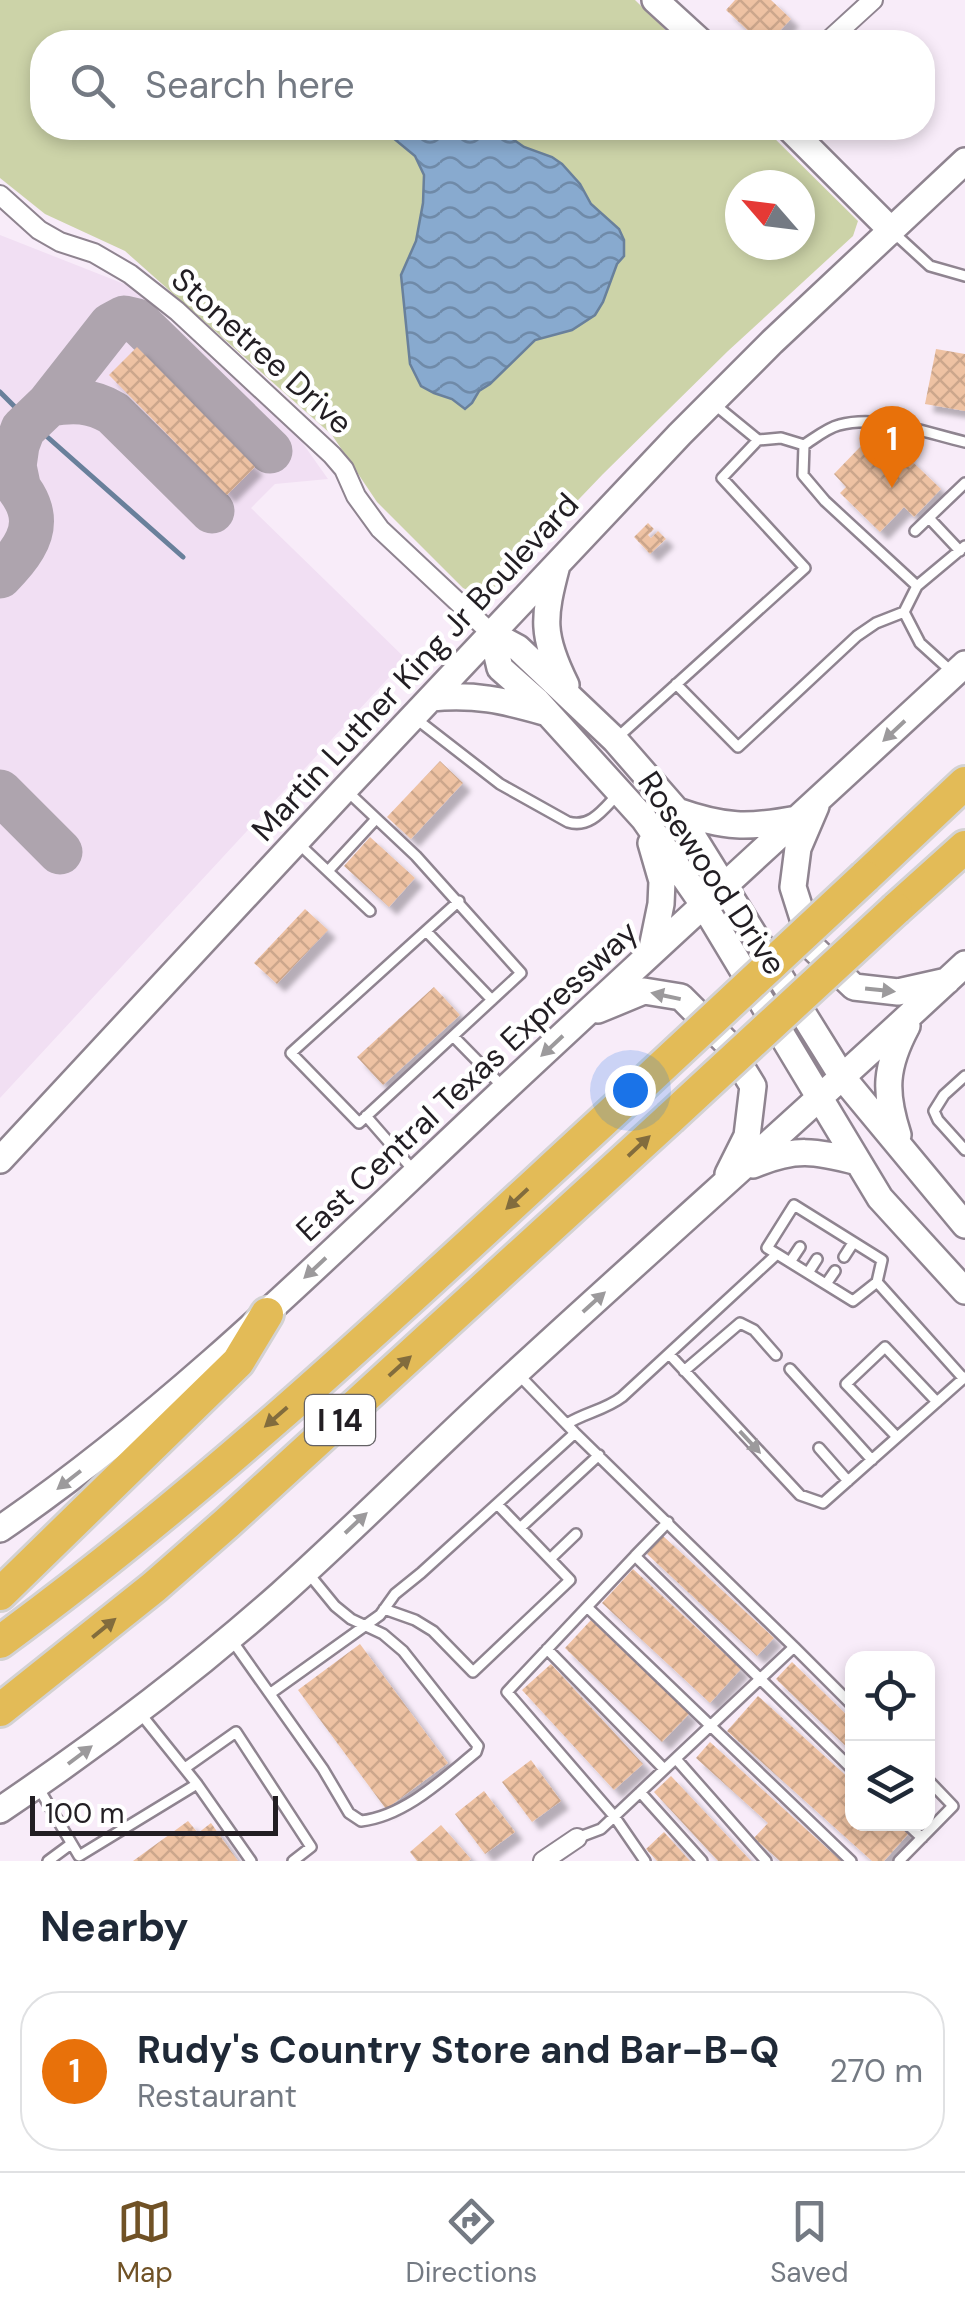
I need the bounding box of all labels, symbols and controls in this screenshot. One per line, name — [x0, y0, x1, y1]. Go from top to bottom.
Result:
search box — [30, 30, 935, 140]
icon: search — [65, 58, 120, 113]
text: Search here — [145, 60, 355, 110]
north arrow — [725, 170, 815, 260]
street label: Stonetree Drive — [162, 258, 362, 444]
pin: 1 — [860, 406, 924, 488]
street label: Martin Luther King Jr Boulevard — [242, 484, 588, 850]
one-way arrow — [882, 719, 906, 742]
street label: Rosewood Drive — [628, 763, 796, 983]
street label: East Central Texas Expressway — [287, 911, 647, 1251]
one-way arrow — [865, 982, 897, 998]
one-way arrow — [650, 987, 681, 1003]
one-way arrow — [540, 1034, 564, 1057]
your location — [605, 1065, 656, 1116]
one-way arrow — [627, 1135, 651, 1158]
one-way arrow — [505, 1187, 529, 1210]
one-way arrow — [303, 1256, 327, 1279]
one-way arrow — [581, 1292, 606, 1314]
one-way arrow — [388, 1355, 412, 1378]
road number: I 14 — [305, 1395, 375, 1445]
one-way arrow — [264, 1405, 289, 1427]
one-way arrow — [738, 1430, 761, 1454]
one-way arrow — [56, 1469, 81, 1490]
one-way arrow — [343, 1512, 367, 1535]
one-way arrow — [92, 1618, 117, 1639]
map controls — [845, 1651, 935, 1831]
button: locate — [845, 1651, 935, 1741]
button: layers — [845, 1741, 935, 1831]
one-way arrow — [67, 1745, 93, 1765]
scale bar — [30, 1791, 278, 1836]
text: 100 m — [45, 1795, 124, 1832]
text: Nearby — [40, 1899, 189, 1954]
text: Rudy's Country Store and Bar-B-Q — [137, 2025, 779, 2075]
text: 1 — [69, 2050, 80, 2092]
text: 270 m — [830, 2050, 923, 2092]
text: Restaurant — [137, 2075, 297, 2117]
tab: Map — [116, 2194, 173, 2291]
tab: Directions — [406, 2194, 537, 2291]
tab: Saved — [770, 2194, 849, 2291]

